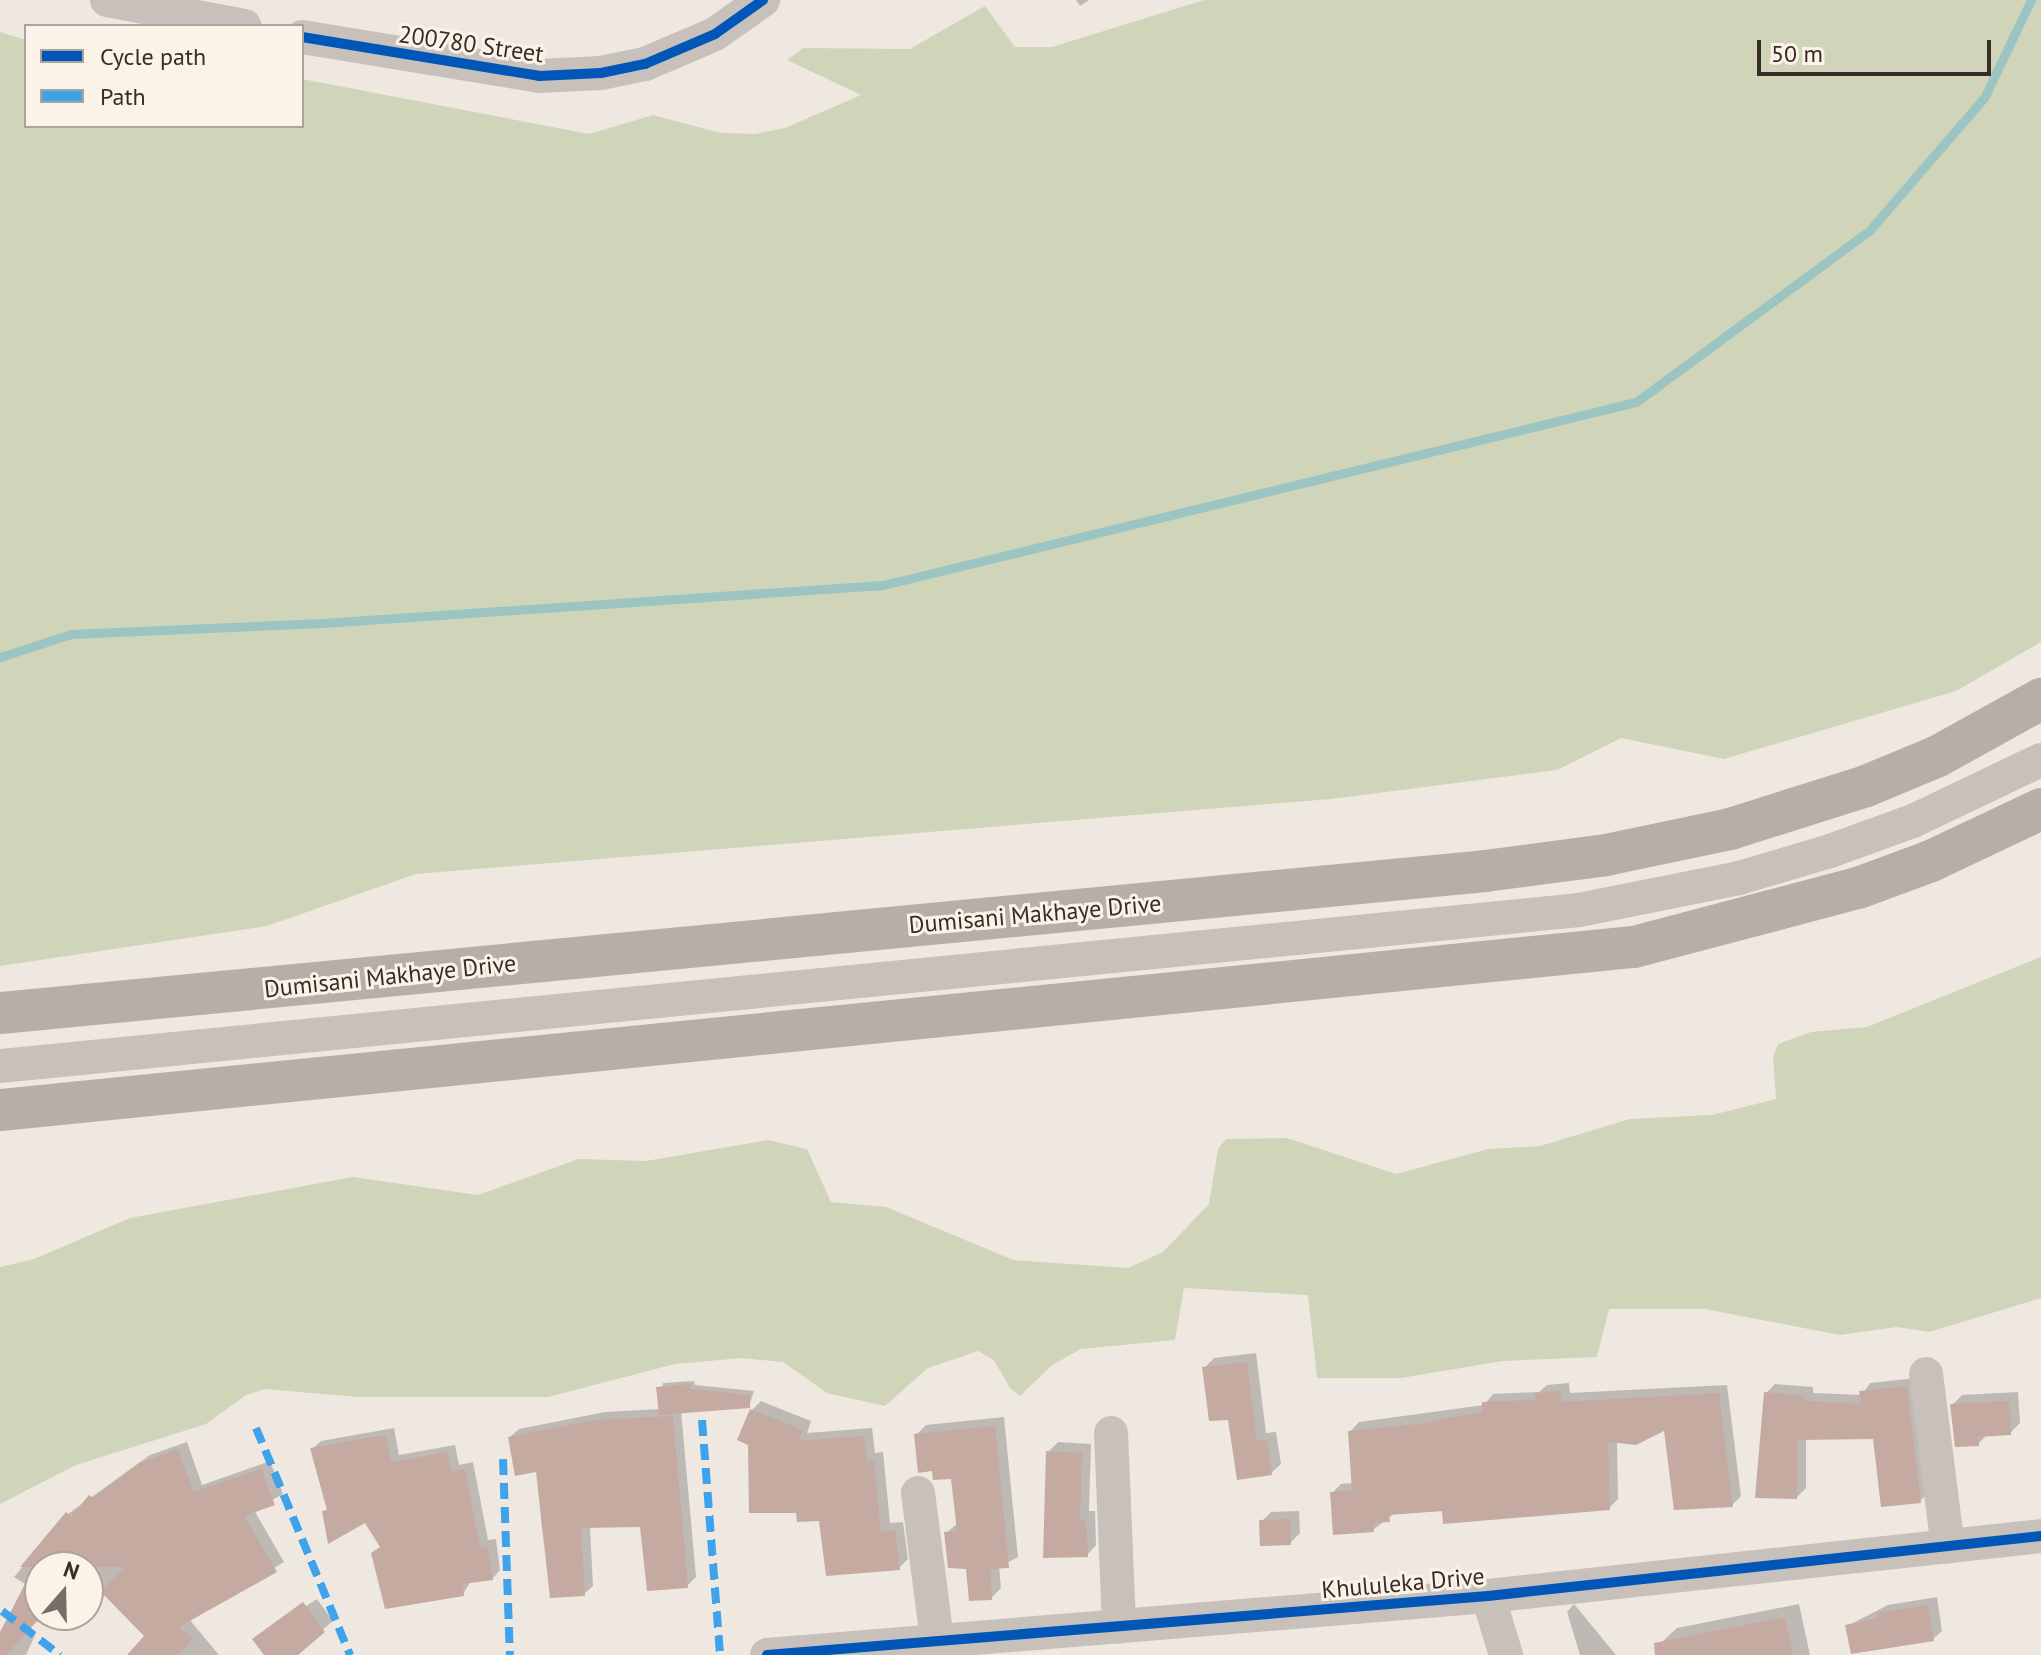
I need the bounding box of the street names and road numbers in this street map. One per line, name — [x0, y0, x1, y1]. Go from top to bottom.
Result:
street label: 200780 Street — [397, 20, 545, 68]
street label: Dumisani Makhaye Drive — [908, 889, 1162, 939]
street label: Dumisani Makhaye Drive — [263, 948, 517, 1004]
street label: Khululeka Drive — [1320, 1562, 1486, 1604]

